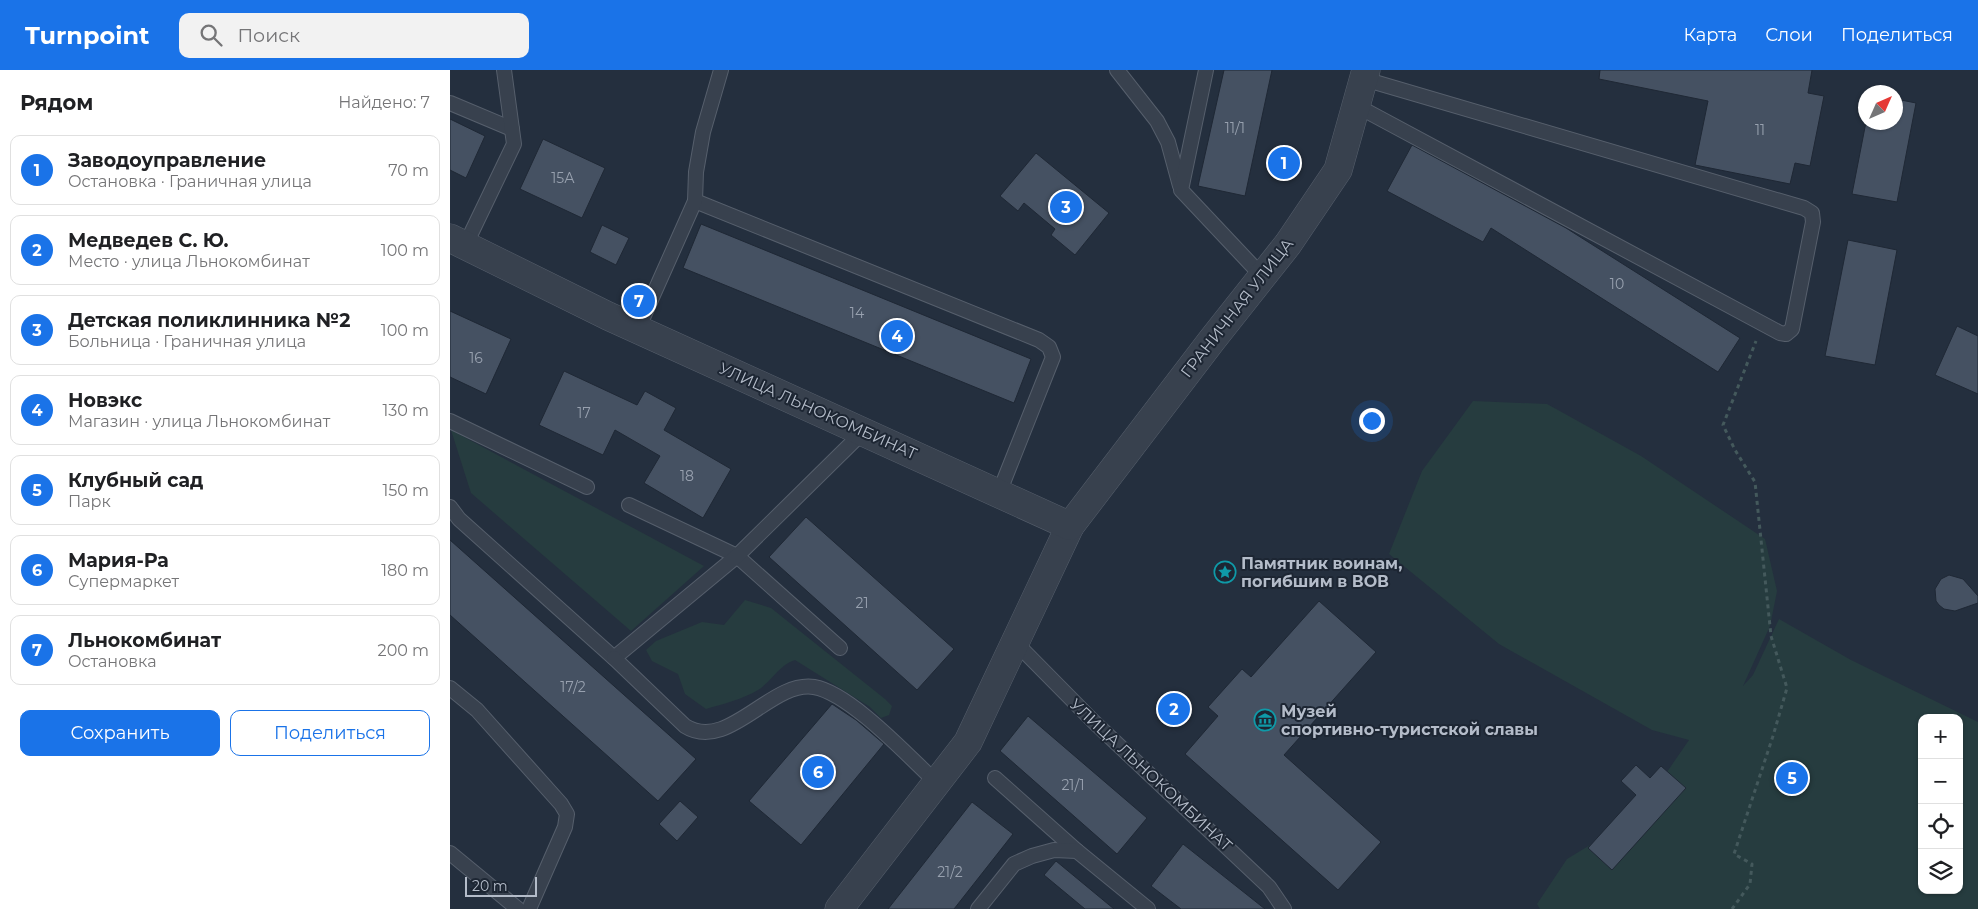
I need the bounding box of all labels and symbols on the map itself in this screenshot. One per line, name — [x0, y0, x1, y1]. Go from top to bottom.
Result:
north arrow — [1858, 85, 1903, 130]
house number: 11/1 — [1225, 119, 1245, 137]
house number: 11 — [1755, 121, 1765, 139]
pin: 1 — [1268, 144, 1300, 182]
house number: 15А — [551, 169, 575, 187]
pin: 3 — [1050, 188, 1082, 226]
street label: ГРАНИЧНАЯ УЛИЦА — [1177, 235, 1297, 381]
house number: 10 — [1610, 275, 1624, 293]
pin: 7 — [623, 282, 655, 320]
house number: 14 — [850, 304, 865, 322]
pin: 4 — [881, 317, 913, 355]
house number: 16 — [469, 349, 483, 367]
street label: УЛИЦА ЛЬНОКОМБИНАТ — [716, 359, 921, 464]
house number: 17 — [577, 404, 591, 422]
your location — [1359, 408, 1385, 434]
house number: 18 — [680, 467, 694, 485]
place label: Памятник воинам, погибшим в ВОВ — [1241, 554, 1402, 591]
place icon: Памятник воинам, погибшим в ВОВ — [1213, 560, 1237, 584]
house number: 21 — [855, 594, 869, 612]
house number: 17/2 — [560, 678, 586, 696]
pin: 2 — [1158, 690, 1190, 728]
street label: УЛИЦА ЛЬНОКОМБИНАТ — [1066, 695, 1236, 856]
place label: Музей спортивно-туристской славы — [1281, 702, 1538, 739]
museum icon: Музей спортивно-туристской славы — [1253, 708, 1277, 732]
pin: 6 — [802, 753, 834, 791]
pin: 5 — [1776, 759, 1808, 797]
house number: 21/1 — [1061, 776, 1085, 794]
house number: 21/2 — [937, 863, 963, 881]
scale bar — [465, 874, 538, 897]

